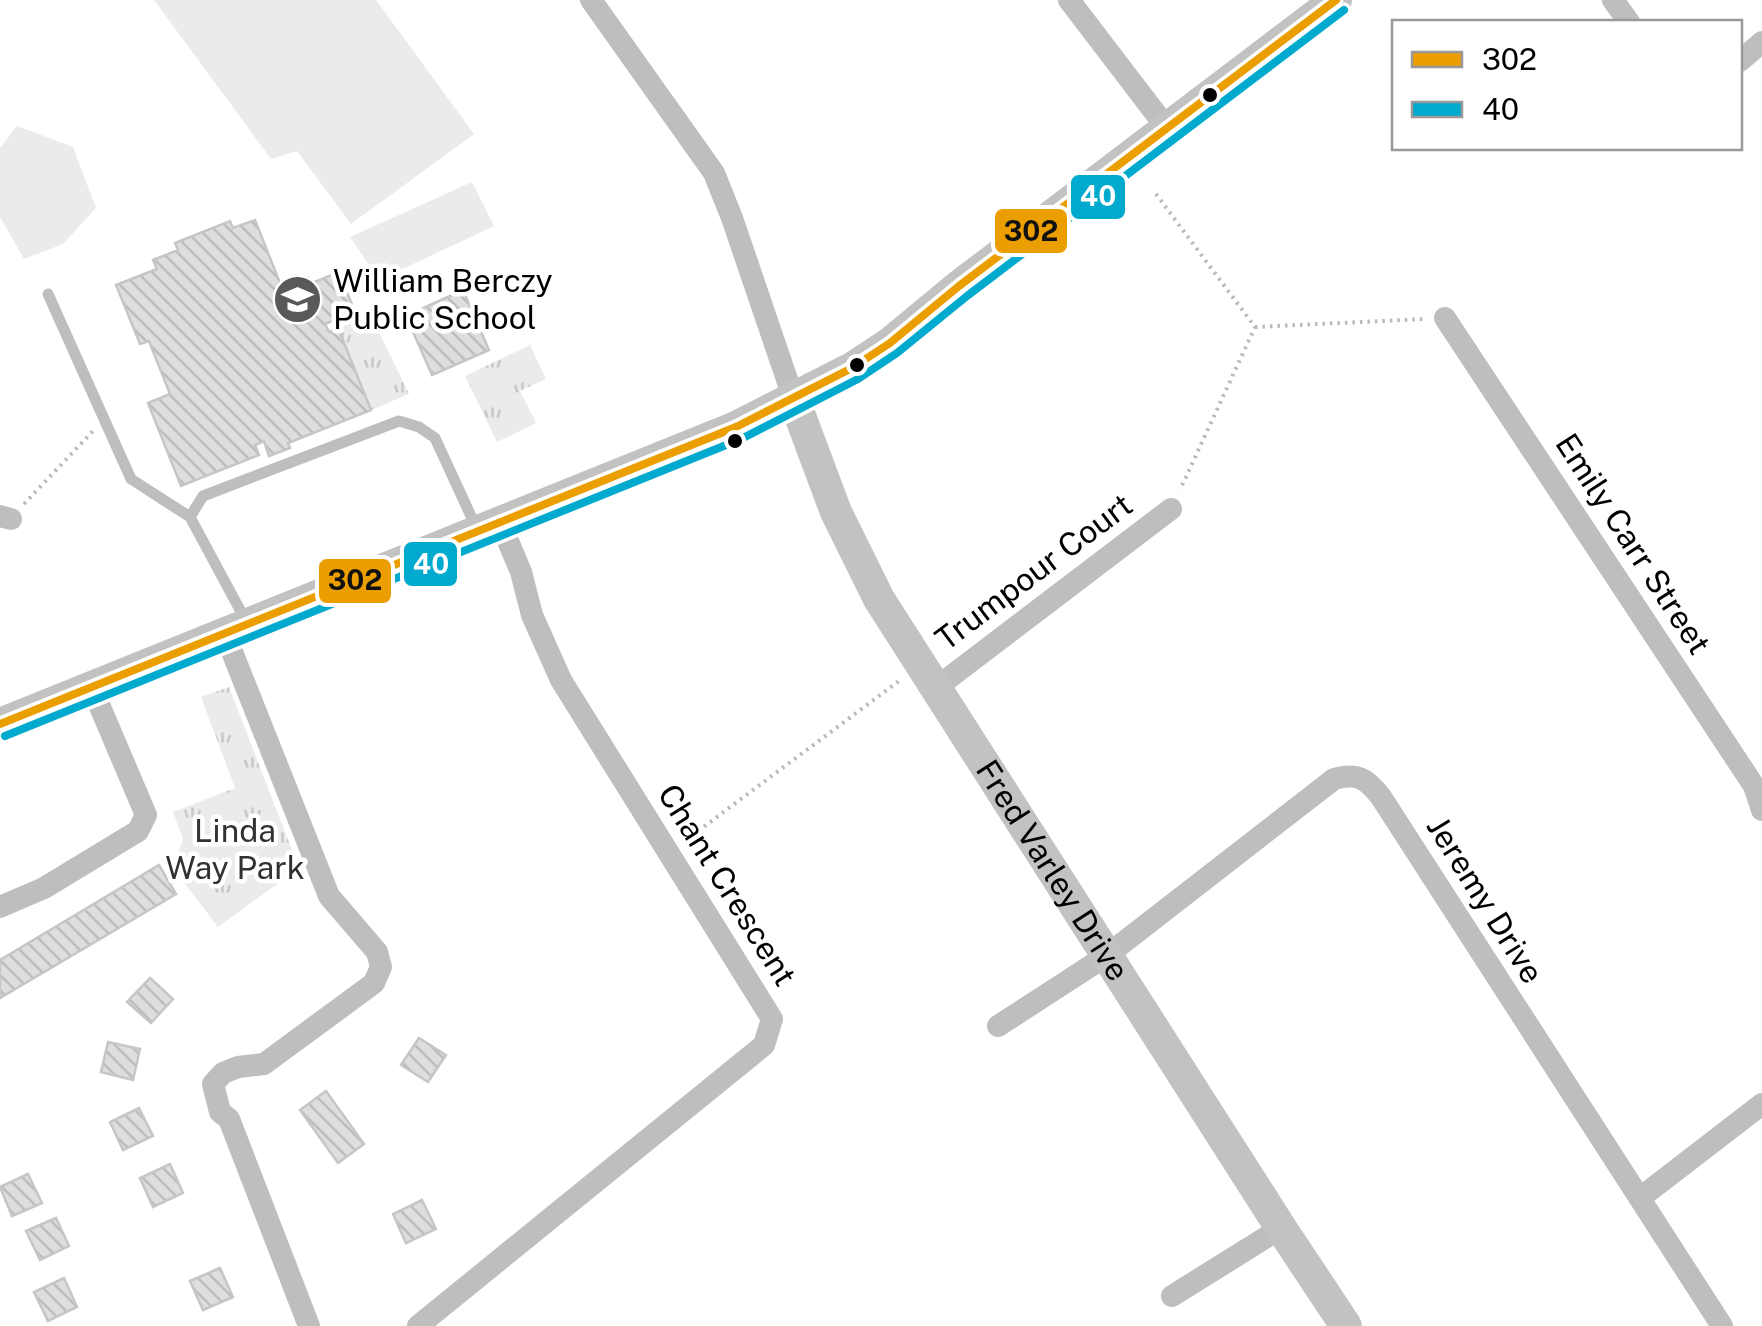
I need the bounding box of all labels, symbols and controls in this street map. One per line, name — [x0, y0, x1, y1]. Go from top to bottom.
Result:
legend — [1392, 20, 1742, 150]
text: 302 — [1482, 41, 1537, 77]
unlabelled marker — [1200, 85, 1220, 105]
text: 40 — [1482, 91, 1519, 127]
line badge: 40 — [1069, 173, 1127, 221]
text: 40 — [1080, 179, 1116, 212]
line badge: 302 — [993, 207, 1069, 255]
text: 302 — [1004, 214, 1058, 247]
place label: William Berczy Public School — [333, 262, 553, 336]
school or university icon: William Berczy Public School — [272, 273, 324, 325]
unlabelled marker — [847, 355, 867, 375]
street label: Emily Carr Street — [1548, 427, 1718, 661]
unlabelled marker — [725, 431, 745, 451]
street label: Trumpour Court — [928, 486, 1139, 658]
line badge: 40 — [402, 540, 459, 588]
text: 40 — [413, 547, 449, 580]
line badge: 302 — [317, 557, 393, 605]
text: 302 — [328, 563, 382, 596]
street label: Fred Varley Drive — [969, 753, 1137, 987]
street label: Chant Crescent — [651, 777, 804, 992]
street label: Jeremy Drive — [1420, 810, 1551, 990]
park label: Linda Way Park — [165, 812, 305, 886]

